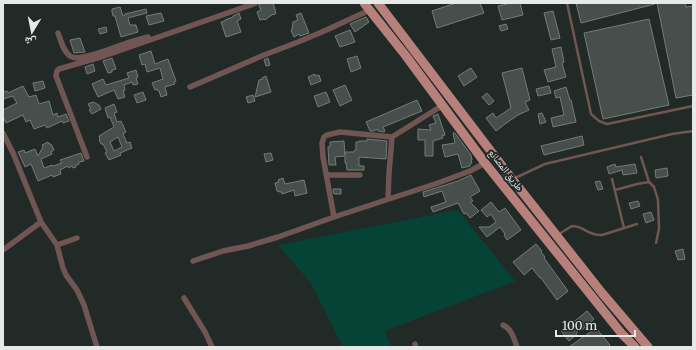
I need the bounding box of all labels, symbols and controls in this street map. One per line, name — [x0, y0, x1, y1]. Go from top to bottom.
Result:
north arrow — [12, 12, 52, 52]
text: ش — [23, 33, 37, 50]
street label: طريق المصانع — [486, 147, 527, 194]
scale bar — [556, 312, 635, 338]
text: 100 m — [562, 318, 597, 333]

